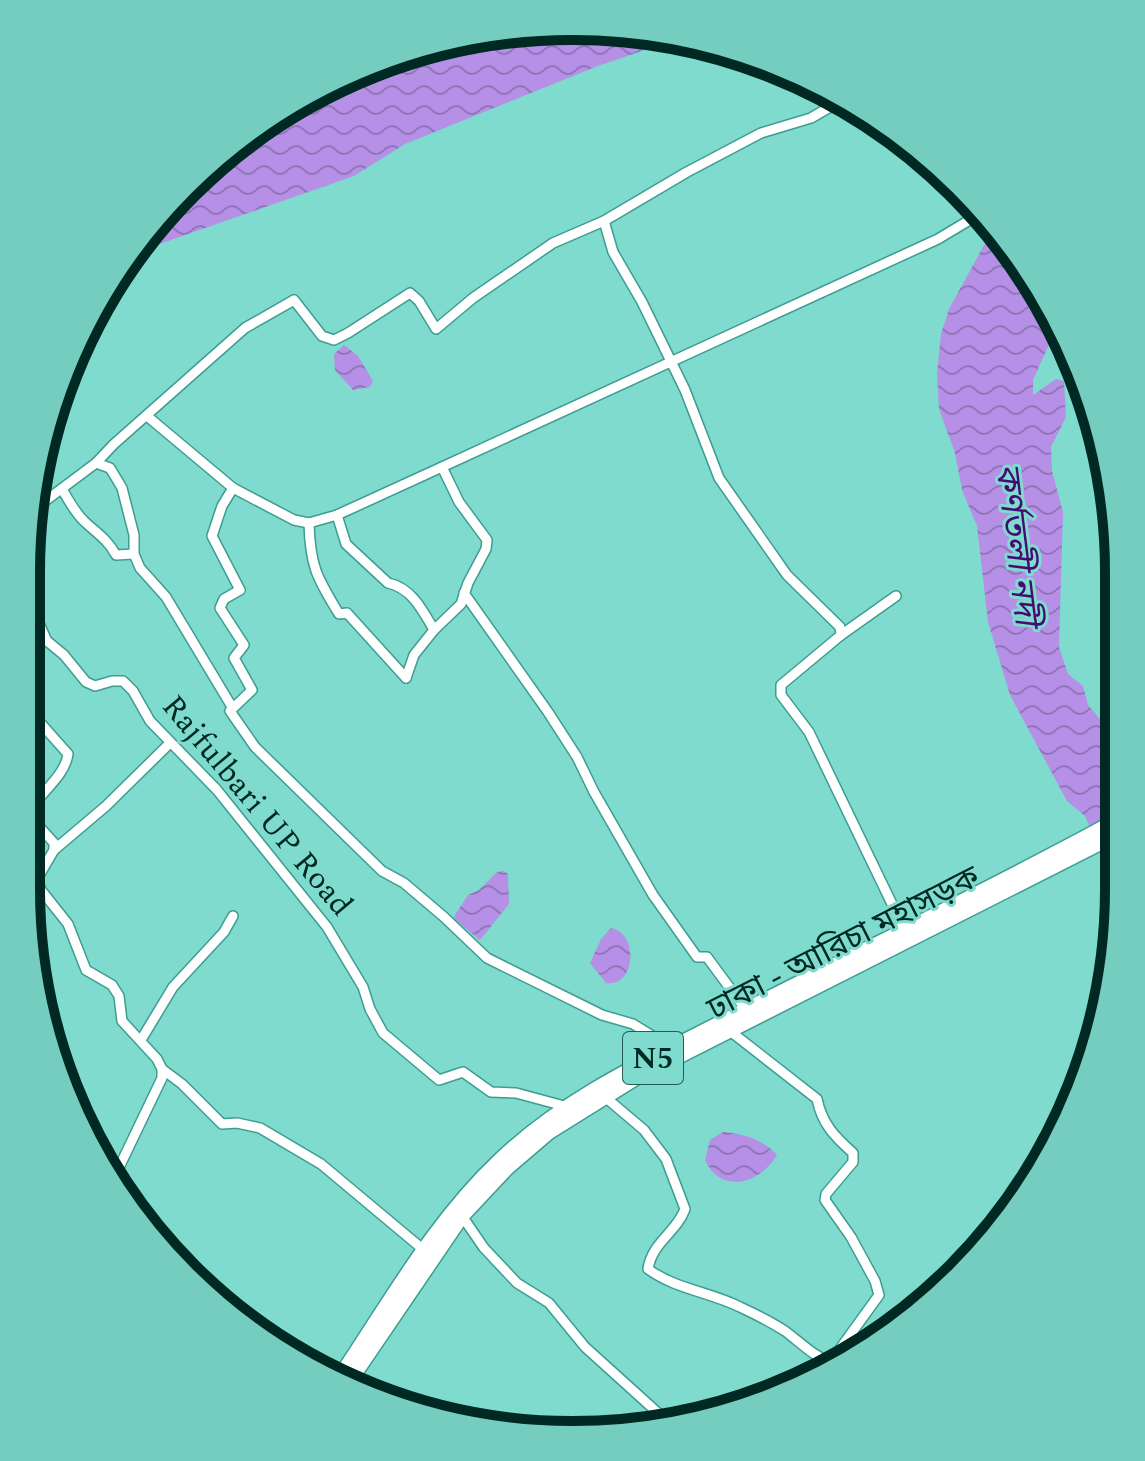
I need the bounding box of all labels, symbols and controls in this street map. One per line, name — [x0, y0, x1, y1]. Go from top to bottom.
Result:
water label: কর্ণতলী নদী — [980, 460, 1052, 634]
street label: Rajfulbari UP Road — [149, 684, 364, 928]
street label: ঢাকা - আরিচা মহাসড়ক — [698, 853, 990, 1034]
road number: N5 — [623, 1032, 683, 1084]

